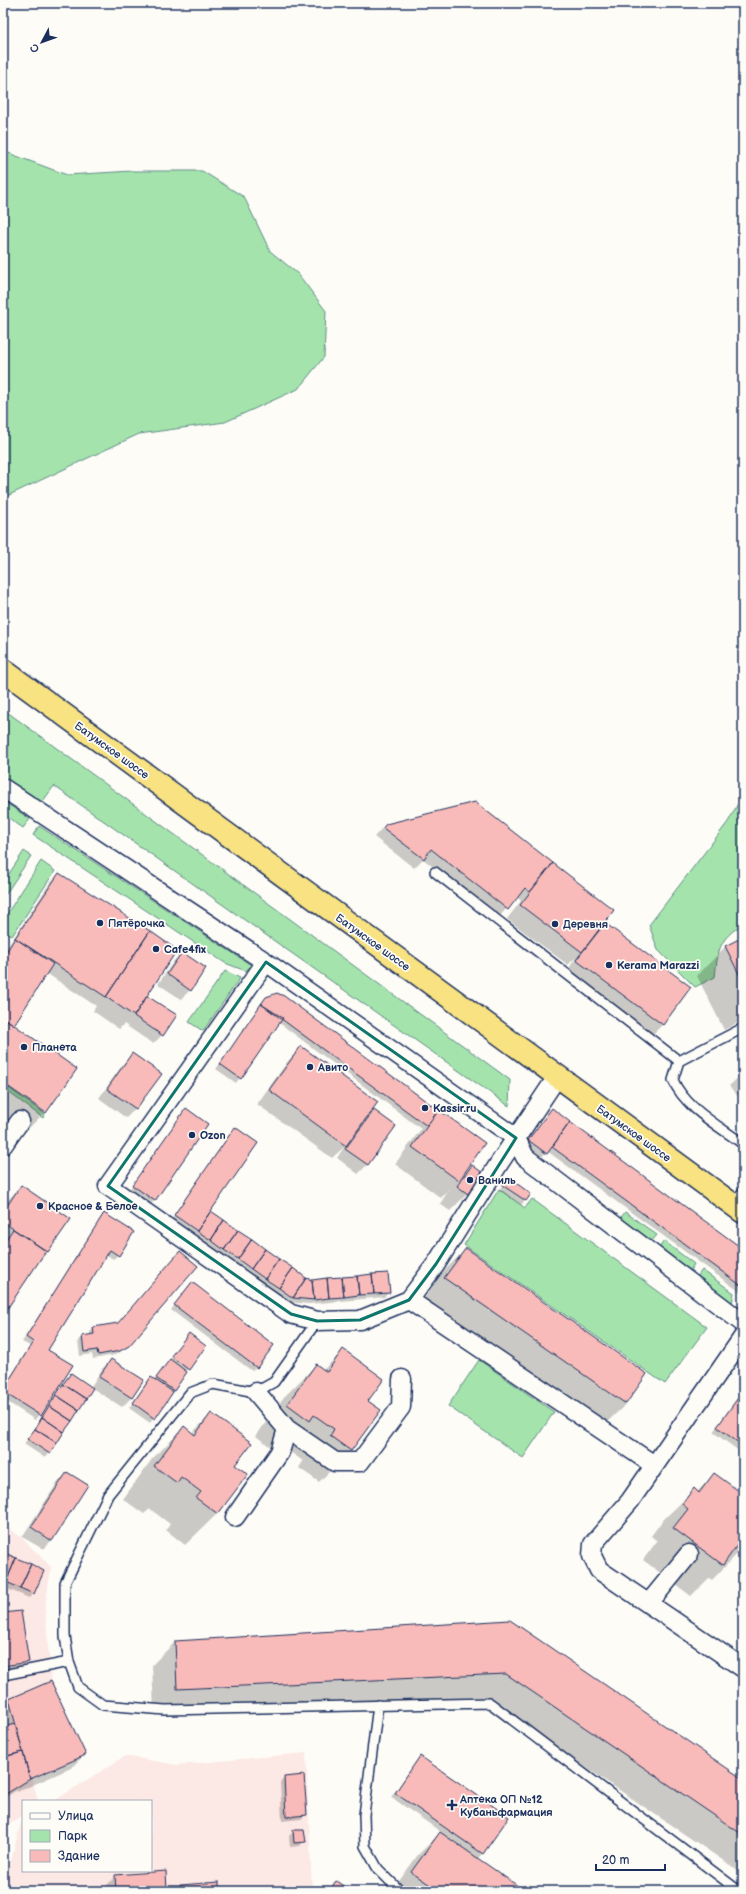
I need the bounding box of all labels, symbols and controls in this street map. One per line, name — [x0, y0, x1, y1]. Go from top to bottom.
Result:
north arrow — [22, 22, 62, 62]
text: С — [27, 41, 42, 55]
street label: Батумское шоссе — [72, 719, 151, 782]
street label: Батумское шоссе — [333, 911, 412, 974]
place label: Пятёрочка — [108, 917, 165, 930]
marker: Пятёрочка — [95, 918, 105, 928]
place label: Деревня — [563, 918, 608, 931]
marker: Деревня — [550, 919, 560, 929]
place label: Cafe4fix — [164, 943, 206, 956]
marker: Cafe4fix — [151, 944, 161, 954]
place label: Kerama Marazzi — [617, 959, 699, 972]
marker: Kerama Marazzi — [604, 960, 614, 970]
place label: Планета — [32, 1041, 77, 1054]
marker: Планета — [19, 1042, 29, 1052]
place label: Авито — [317, 1061, 348, 1074]
marker: Авито — [305, 1062, 315, 1072]
place label: Kassir.ru — [433, 1102, 477, 1115]
street label: Батумское шоссе — [594, 1102, 673, 1165]
marker: Kassir.ru — [420, 1103, 430, 1113]
place label: Ozon — [200, 1129, 226, 1142]
marker: Ozon — [187, 1130, 197, 1140]
place label: Ваниль — [478, 1174, 516, 1187]
marker: Ваниль — [465, 1175, 475, 1185]
place label: Красное & Белое — [48, 1200, 138, 1213]
marker: Красное & Белое — [35, 1201, 45, 1211]
place label: Аптека ОП №12 Кубаньфармация — [459, 1793, 553, 1819]
legend — [22, 1800, 152, 1872]
marker: Аптека ОП №12 Кубаньфармация — [447, 1800, 457, 1810]
text: Улица — [58, 1809, 94, 1824]
text: Парк — [58, 1829, 88, 1844]
scale bar — [596, 1846, 665, 1872]
text: Здание — [58, 1849, 100, 1864]
text: 20 m — [602, 1853, 629, 1868]

